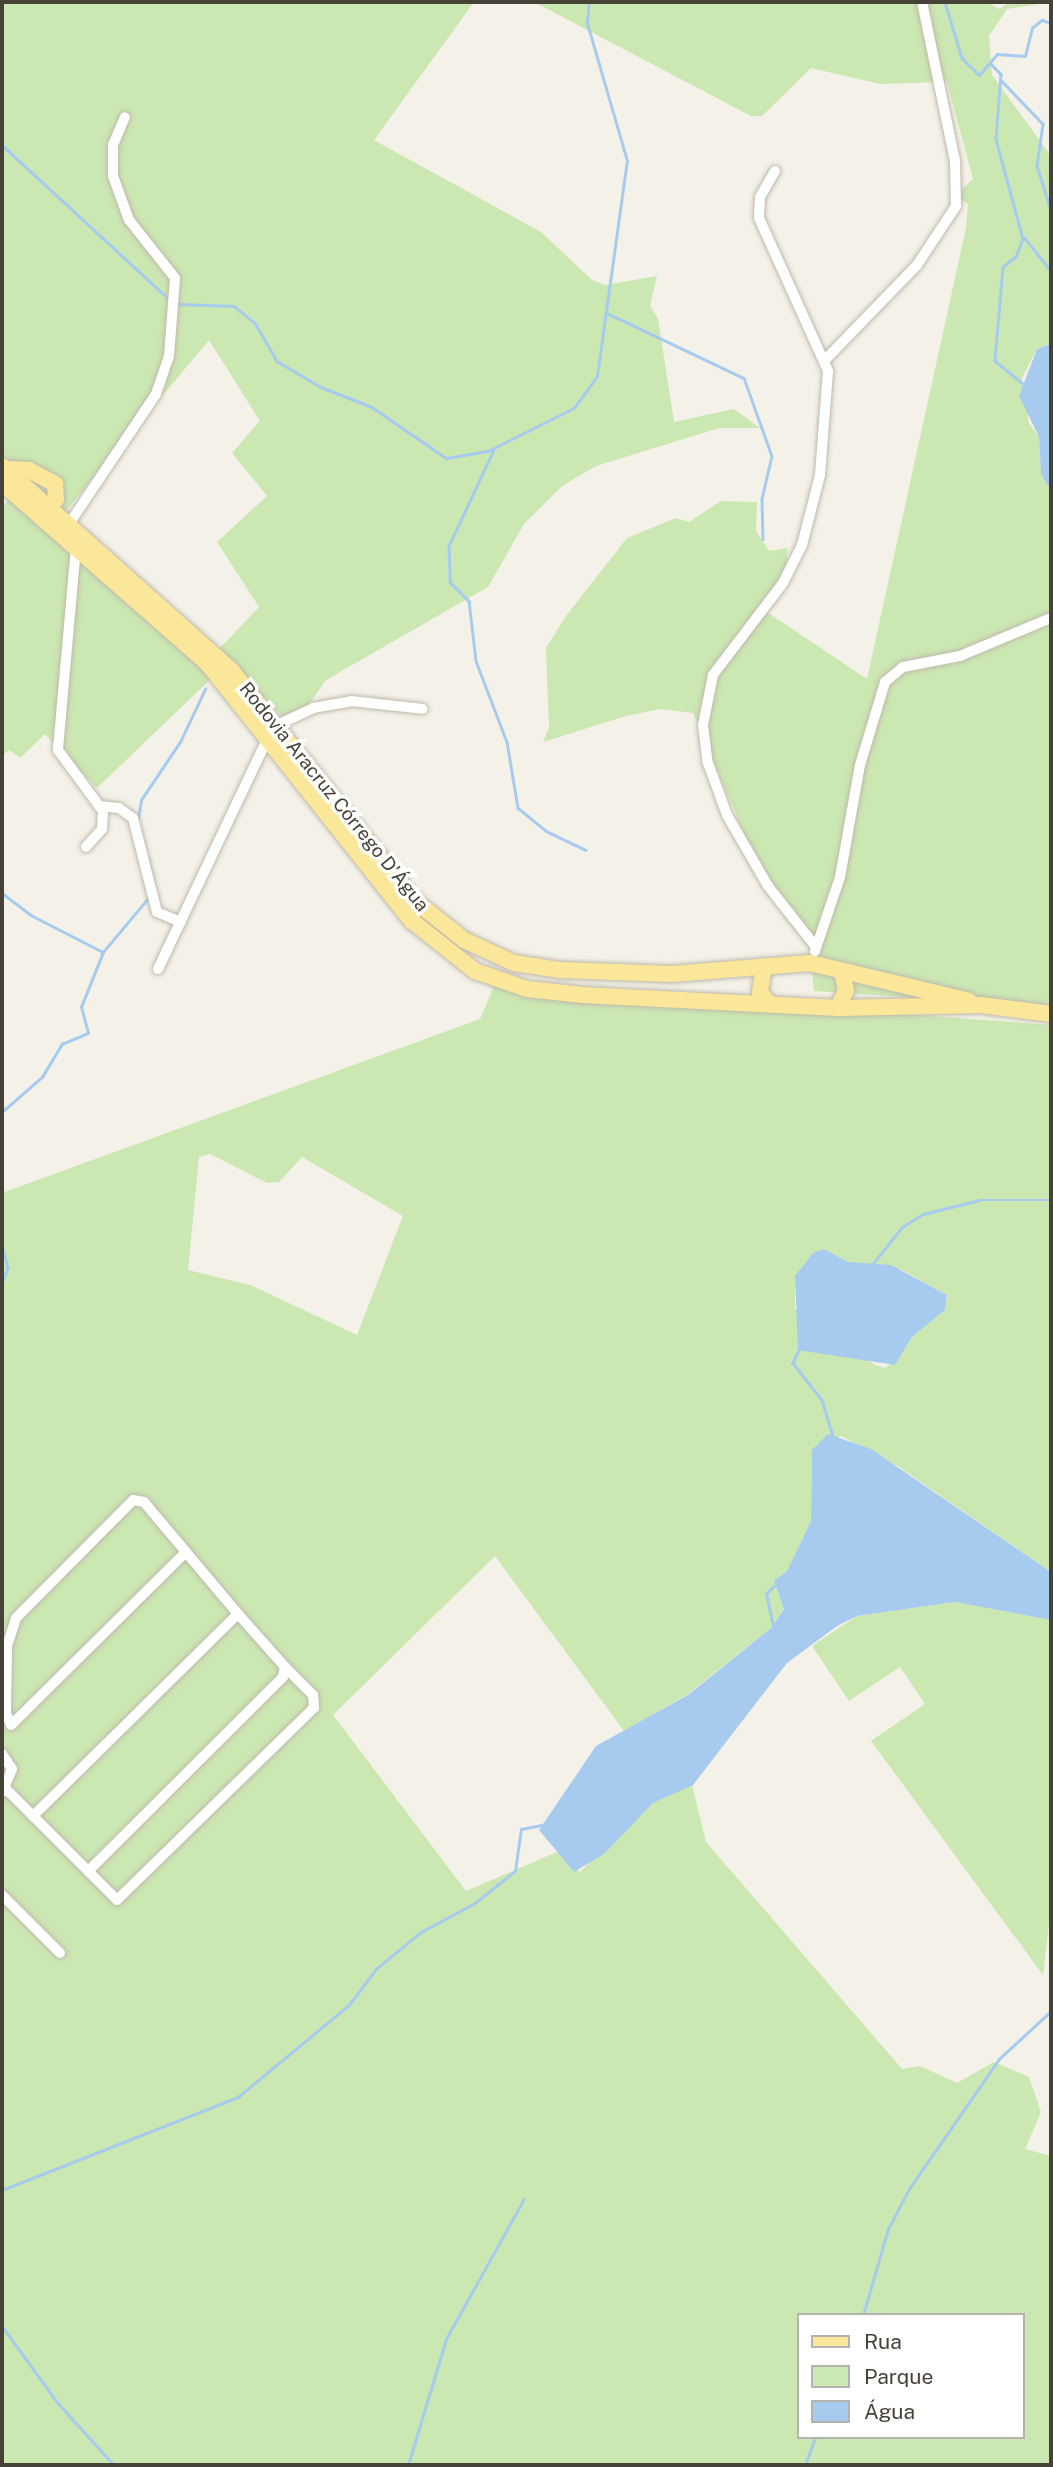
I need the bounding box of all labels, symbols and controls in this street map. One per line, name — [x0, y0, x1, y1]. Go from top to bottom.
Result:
street label: Rodovia Aracruz Córrego D'Água — [234, 678, 434, 916]
legend — [797, 2313, 1025, 2439]
text: Rua — [864, 2329, 902, 2354]
text: Parque — [864, 2364, 933, 2389]
text: Água — [864, 2399, 915, 2424]

